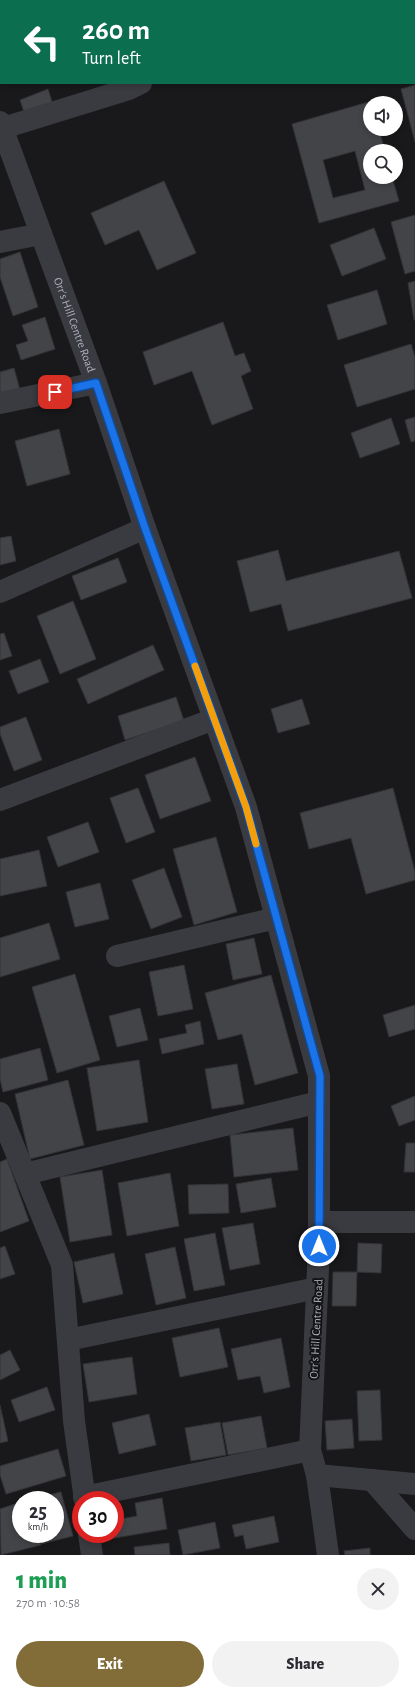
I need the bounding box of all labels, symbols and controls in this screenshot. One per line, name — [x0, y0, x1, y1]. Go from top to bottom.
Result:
icon: left — [16, 16, 68, 68]
text: 260 m — [82, 17, 150, 45]
text: Turn left — [82, 50, 141, 68]
map controls — [363, 96, 403, 184]
button: sound — [363, 96, 403, 136]
button: search — [363, 144, 403, 184]
street label: Orr's Hill Centre Road — [52, 276, 97, 374]
pin — [38, 375, 72, 409]
icon: arrive — [44, 381, 66, 403]
position arrow — [298, 1225, 340, 1267]
street label: Orr's Hill Centre Road — [307, 1279, 325, 1379]
speed limit sign: 30 — [72, 1491, 124, 1543]
text: 25 — [29, 1502, 47, 1522]
text: km/h — [28, 1522, 48, 1532]
button: close — [357, 1568, 399, 1610]
text: 1 min — [16, 1569, 67, 1593]
text: 270 m · 10:58 — [16, 1597, 80, 1610]
button: Exit — [16, 1641, 204, 1687]
button: Share — [212, 1641, 399, 1687]

